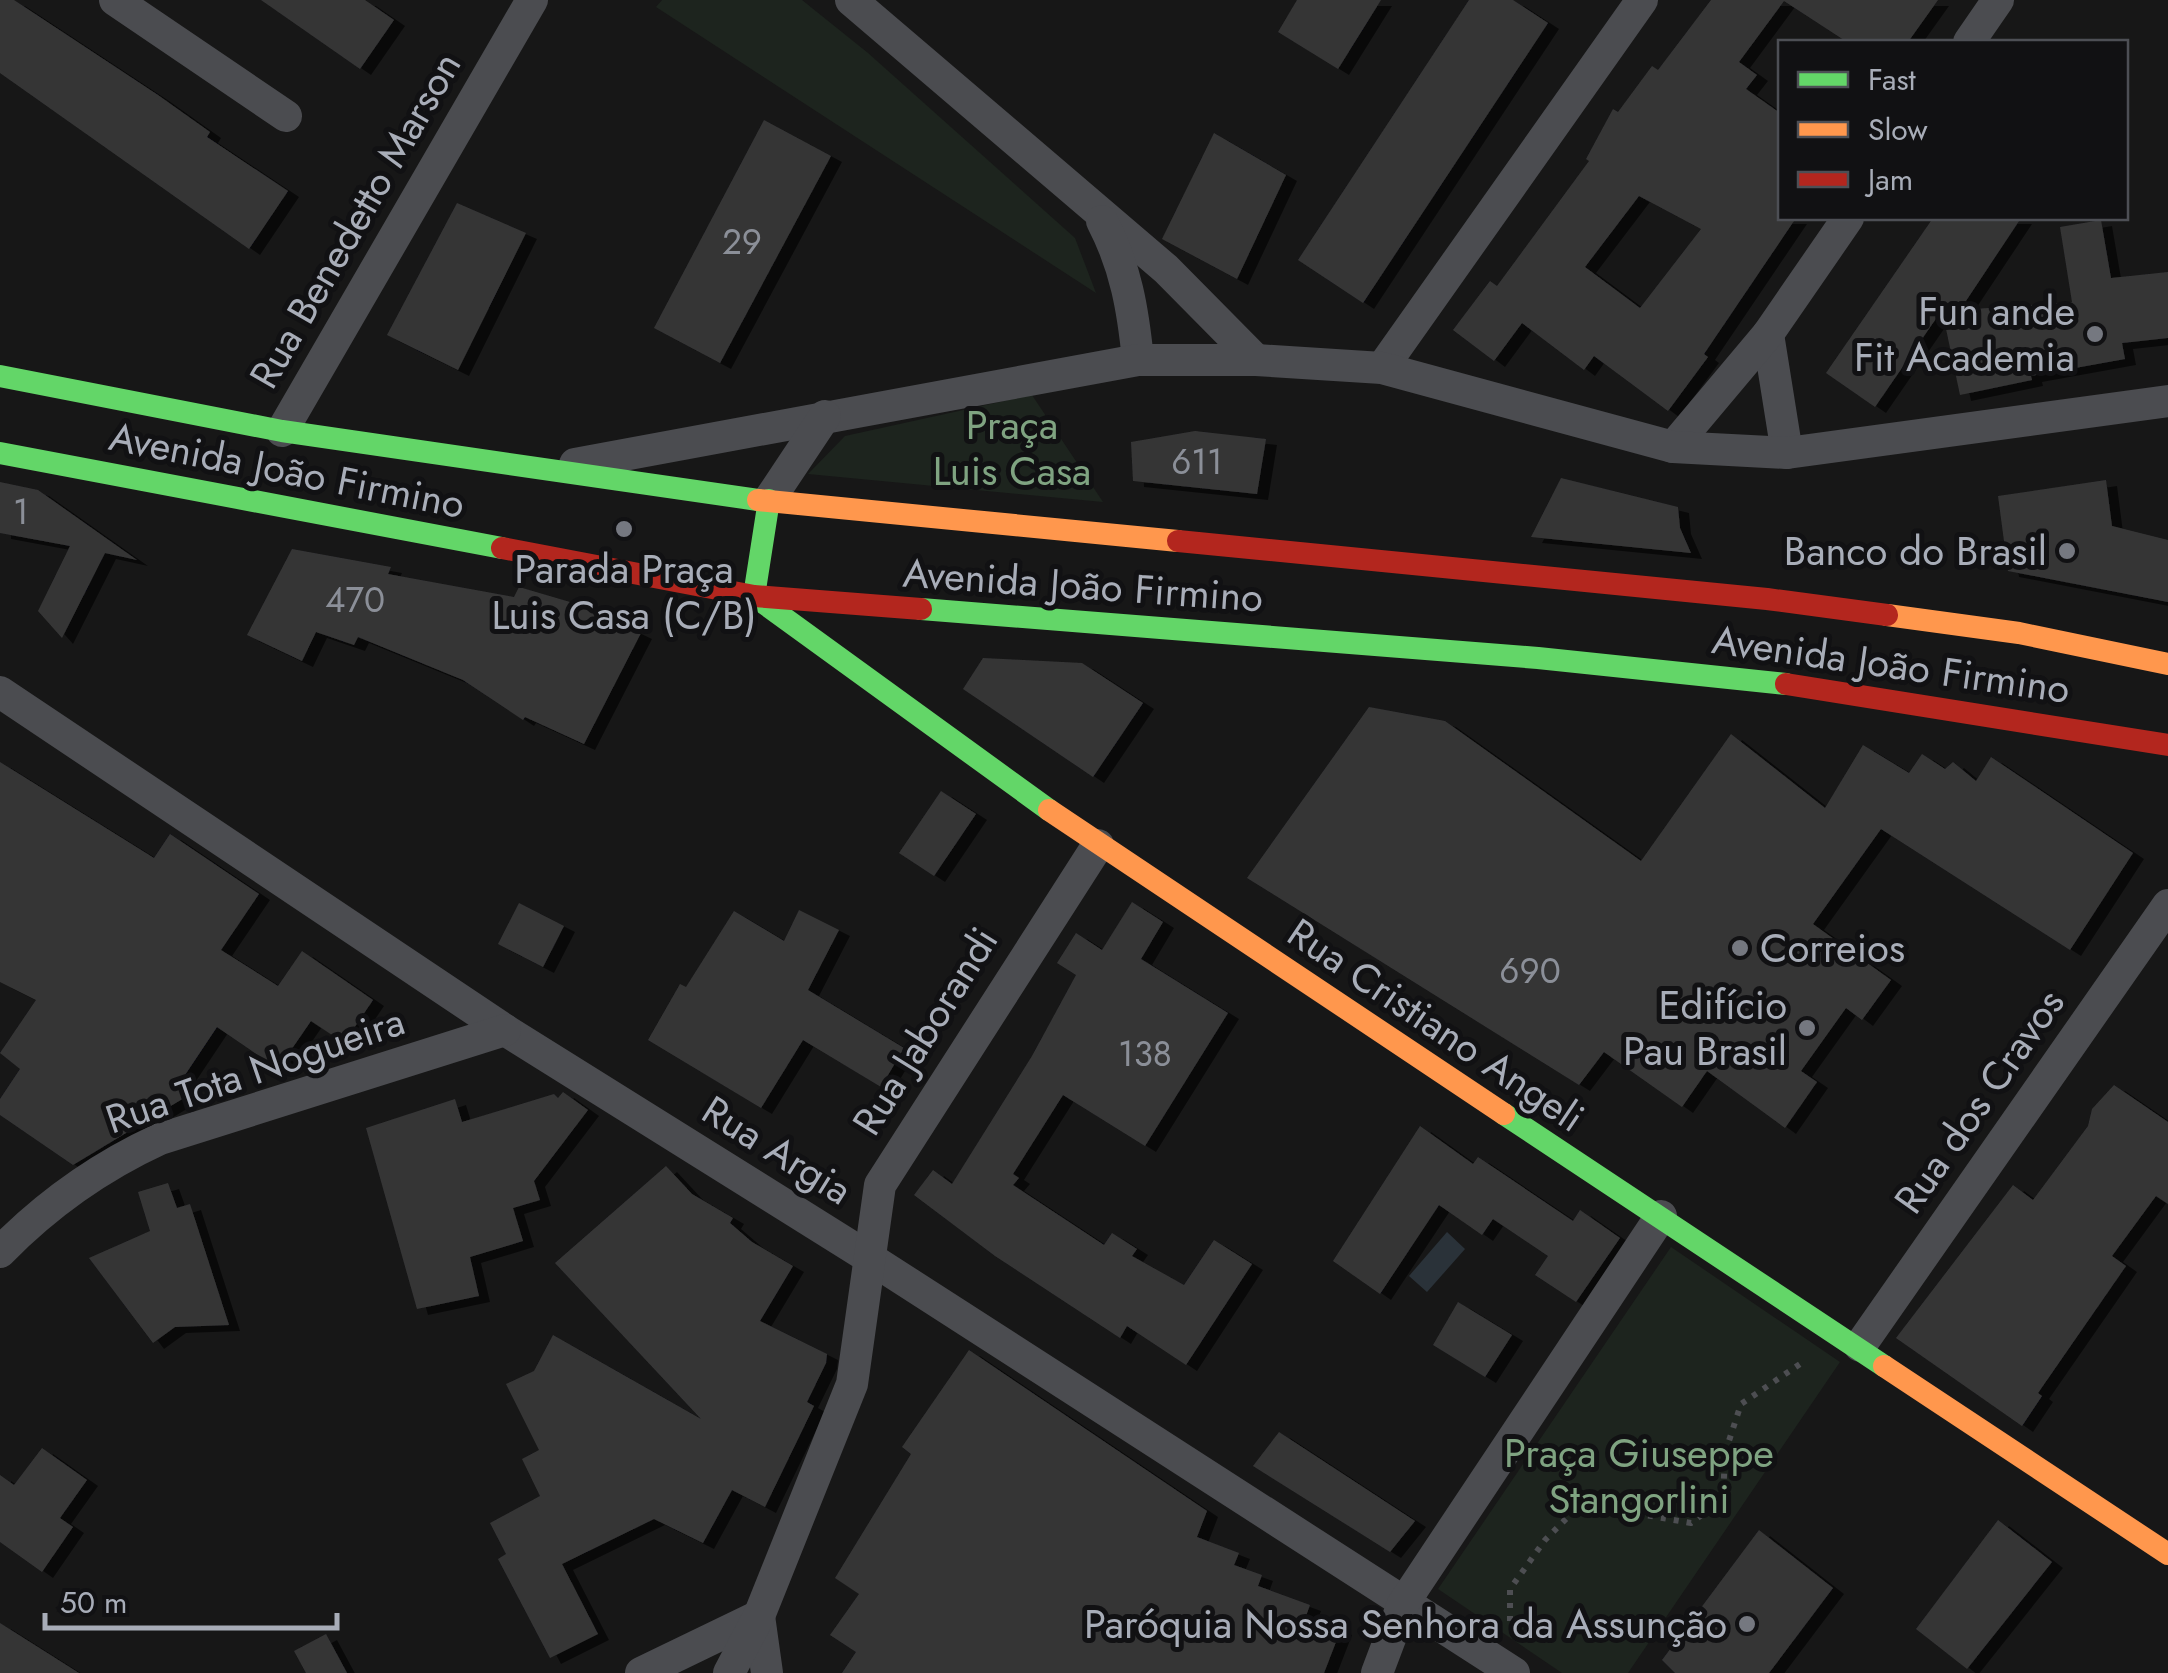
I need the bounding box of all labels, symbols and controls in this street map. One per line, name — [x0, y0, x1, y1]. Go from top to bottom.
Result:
legend — [1778, 40, 2128, 220]
street label: Rua Benedetto Marson — [235, 41, 475, 399]
text: Fast — [1868, 58, 1917, 101]
text: Slow — [1868, 108, 1928, 151]
text: Jam — [1864, 158, 1913, 201]
house number: 29 — [722, 217, 762, 267]
place label: Fun ande Fit Academia — [1854, 282, 2075, 386]
marker: Fun ande Fit Academia — [2084, 323, 2106, 345]
park label: Praça Luis Casa — [933, 396, 1091, 500]
street label: Avenida João Firmino — [104, 407, 470, 533]
house number: 611 — [1171, 437, 1223, 487]
house number: 1 — [13, 487, 29, 537]
marker: Parada Praça Luis Casa (C/B) — [613, 518, 635, 540]
place label: Banco do Brasil — [1784, 522, 2047, 580]
place label: Parada Praça Luis Casa (C/B) — [491, 540, 757, 644]
marker: Banco do Brasil — [2056, 540, 2078, 562]
street label: Avenida João Firmino — [901, 543, 1265, 627]
house number: 470 — [325, 575, 385, 625]
street label: Avenida João Firmino — [1708, 610, 2074, 718]
street label: Rua Cristiano Angeli — [1276, 904, 1596, 1146]
street label: Rua Jaborandi — [838, 916, 1012, 1146]
place label: Correios — [1760, 919, 1905, 977]
marker: Correios — [1729, 937, 1751, 959]
house number: 690 — [1499, 946, 1561, 996]
place label: Edifício Pau Brasil — [1623, 976, 1787, 1080]
street label: Rua dos Cravos — [1880, 977, 2078, 1225]
street label: Rua Tota Nogueira — [98, 992, 412, 1148]
marker: Edifício Pau Brasil — [1796, 1017, 1818, 1039]
house number: 138 — [1118, 1029, 1172, 1079]
street label: Rua Argia — [691, 1081, 863, 1219]
park label: Praça Giuseppe Stangorlini — [1504, 1424, 1774, 1528]
scale bar — [45, 1568, 338, 1630]
text: 50 m — [60, 1581, 127, 1624]
place label: Paróquia Nossa Senhora da Assunção — [1084, 1595, 1727, 1653]
marker: Paróquia Nossa Senhora da Assunção — [1736, 1613, 1758, 1635]

